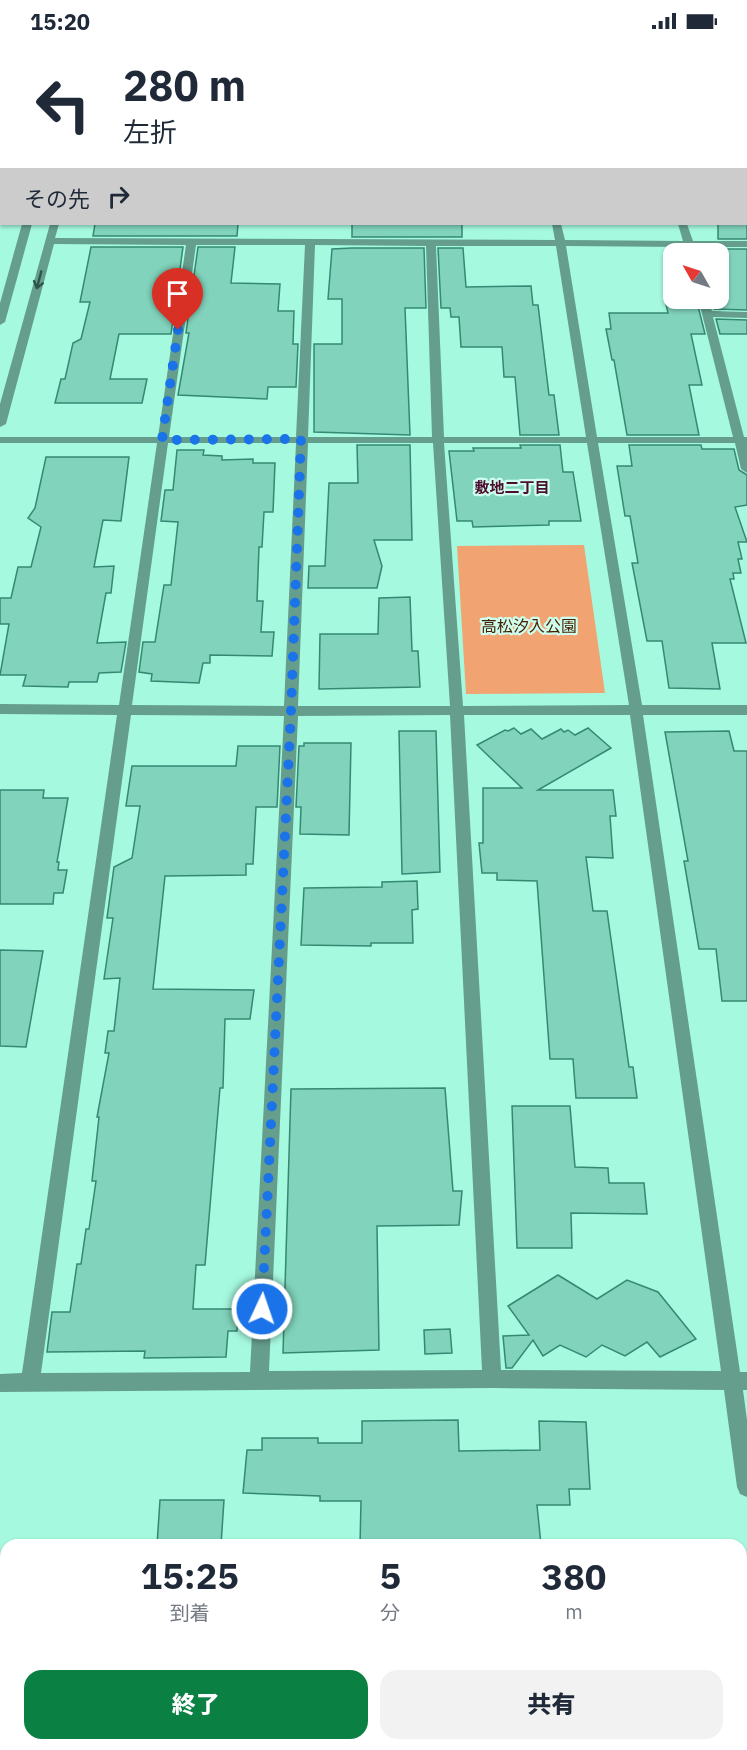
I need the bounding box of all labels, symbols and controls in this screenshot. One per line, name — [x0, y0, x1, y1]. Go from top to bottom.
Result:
text: 15:20 — [30, 7, 90, 36]
text: 280 m — [123, 58, 246, 113]
icon: left — [24, 66, 102, 144]
text: 左折 — [123, 114, 177, 149]
icon: right — [102, 180, 135, 213]
text: その先 — [24, 184, 90, 213]
north arrow — [663, 243, 729, 309]
map controls — [663, 243, 729, 309]
pin — [152, 268, 203, 330]
one-way arrow — [32, 270, 44, 289]
icon: arrive — [161, 277, 194, 310]
district label: 敷地二丁目 — [474, 478, 550, 497]
park label: 高松汐入公園 — [481, 616, 577, 636]
position arrow — [230, 1277, 294, 1341]
text: 15:25 — [141, 1552, 239, 1599]
text: 5 — [379, 1552, 401, 1599]
text: 380 — [542, 1553, 606, 1600]
text: m — [565, 1598, 583, 1625]
text: 到着 — [170, 1599, 210, 1626]
text: 分 — [380, 1599, 400, 1626]
button: 終了 — [24, 1670, 368, 1739]
button: 共有 — [380, 1670, 723, 1739]

